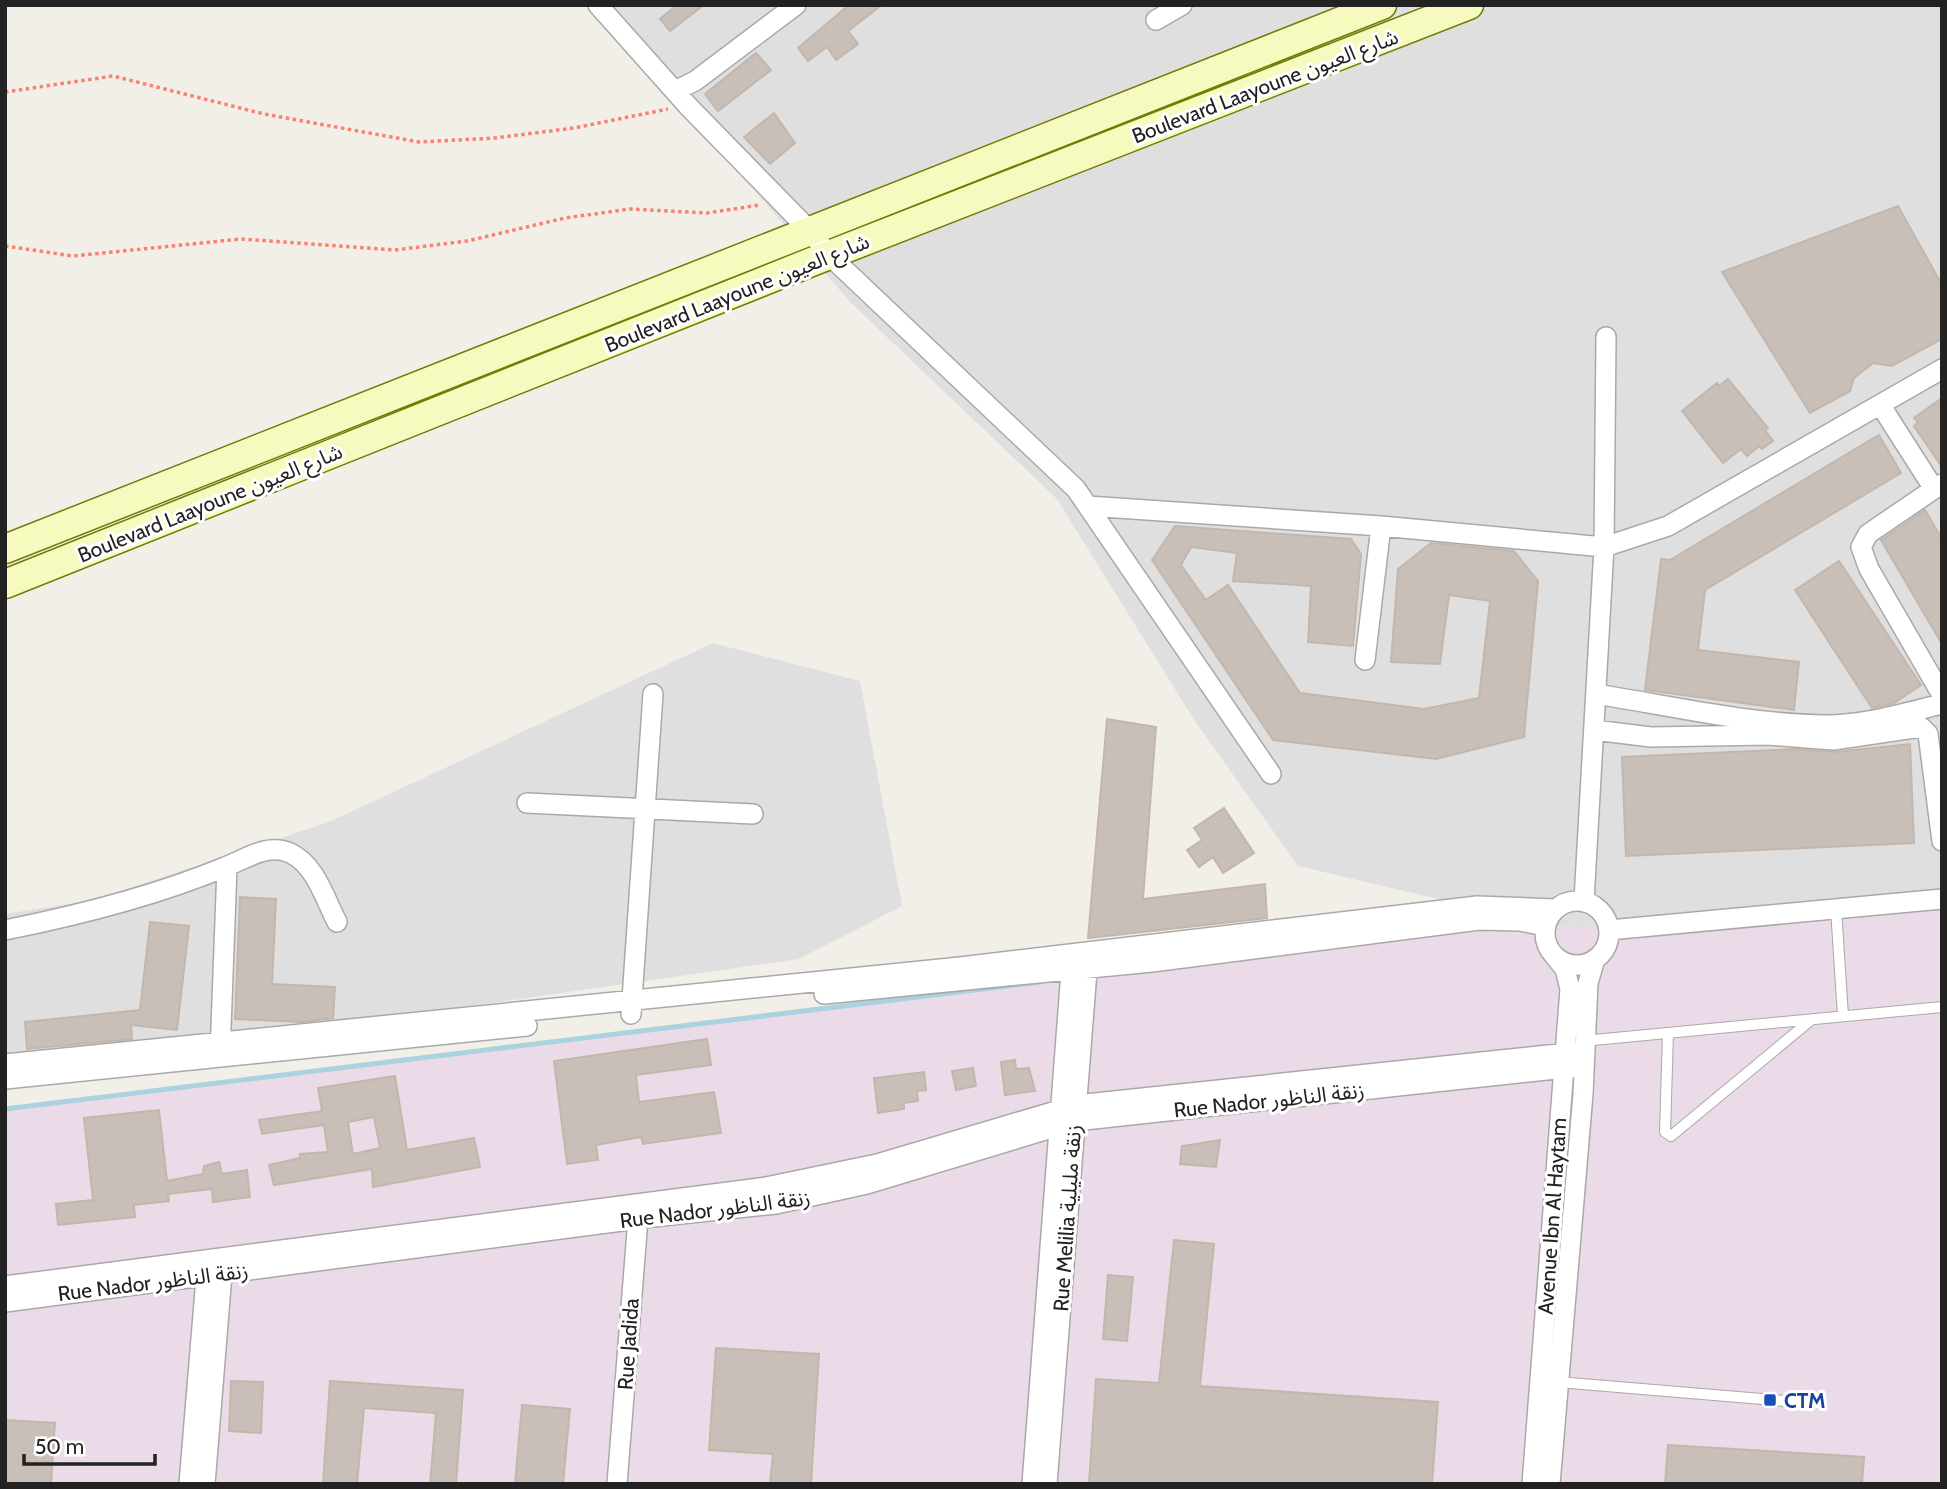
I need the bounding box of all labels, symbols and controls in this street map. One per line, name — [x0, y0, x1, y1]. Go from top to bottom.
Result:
street label: Boulevard Laayoune شارع العيون — [1128, 24, 1403, 151]
street label: Boulevard Laayoune شارع العيون — [601, 228, 874, 360]
street label: Boulevard Laayoune شارع العيون — [74, 438, 347, 570]
street label: Rue Nador زنقة الناظور — [1172, 1078, 1366, 1122]
street label: Avenue Ibn Al Haytam — [1533, 1117, 1571, 1315]
street label: Rue Melilia زنقة مليلية — [1048, 1124, 1086, 1312]
street label: Rue Nador زنقة الناظور — [618, 1185, 812, 1233]
street label: Rue Nador زنقة الناظور — [56, 1258, 250, 1306]
street label: Rue Jadida — [612, 1297, 644, 1391]
place label: CTM — [1784, 1388, 1825, 1413]
marker: CTM — [1762, 1392, 1778, 1408]
scale bar — [24, 1422, 156, 1466]
text: 50 m — [35, 1434, 84, 1459]

